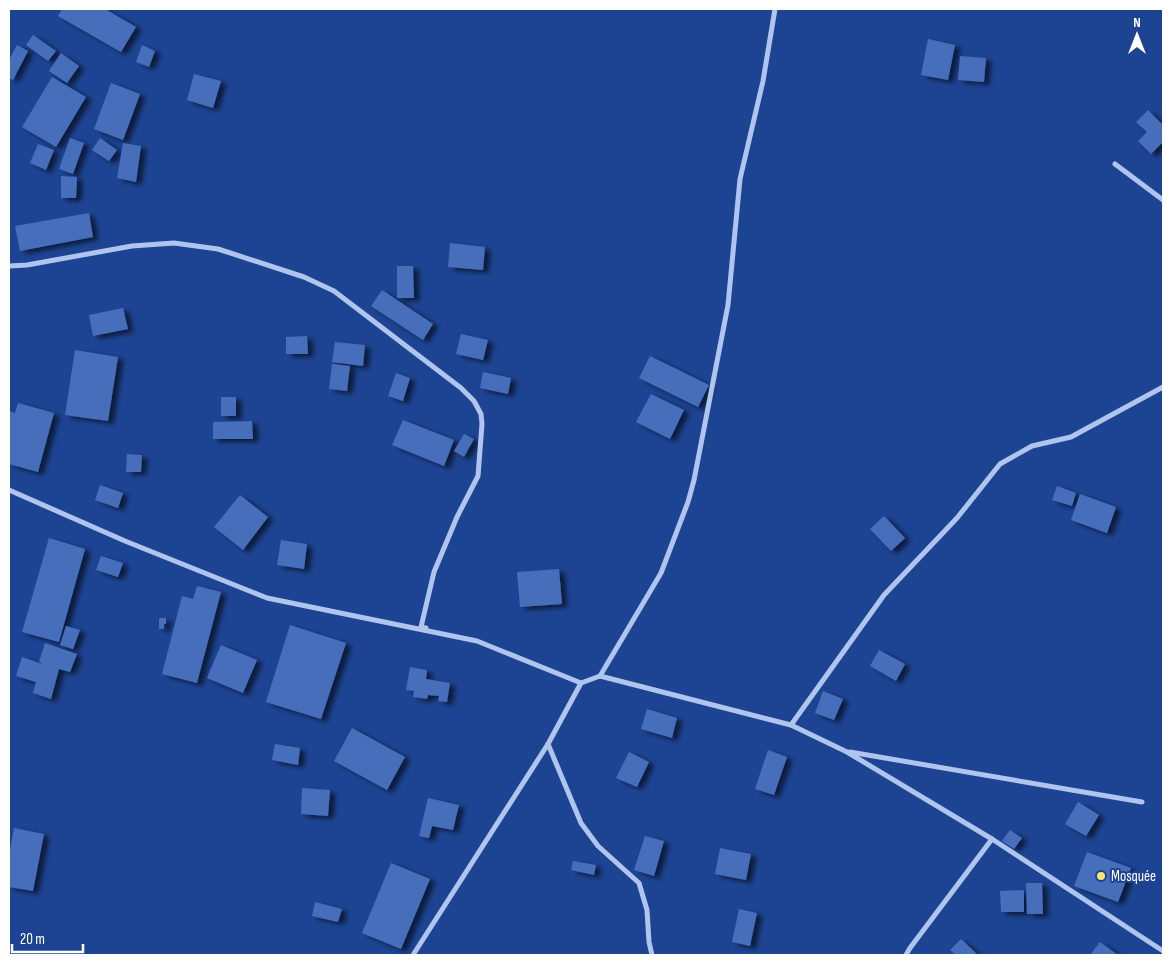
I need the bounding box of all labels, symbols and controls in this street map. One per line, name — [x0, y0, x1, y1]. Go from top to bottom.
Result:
north arrow — [1112, 10, 1162, 60]
text: N — [1133, 14, 1141, 31]
place label: Mosquée — [1111, 867, 1156, 886]
marker: Mosquée — [1095, 870, 1107, 882]
scale bar — [12, 922, 84, 954]
text: 20 m — [20, 930, 45, 949]

